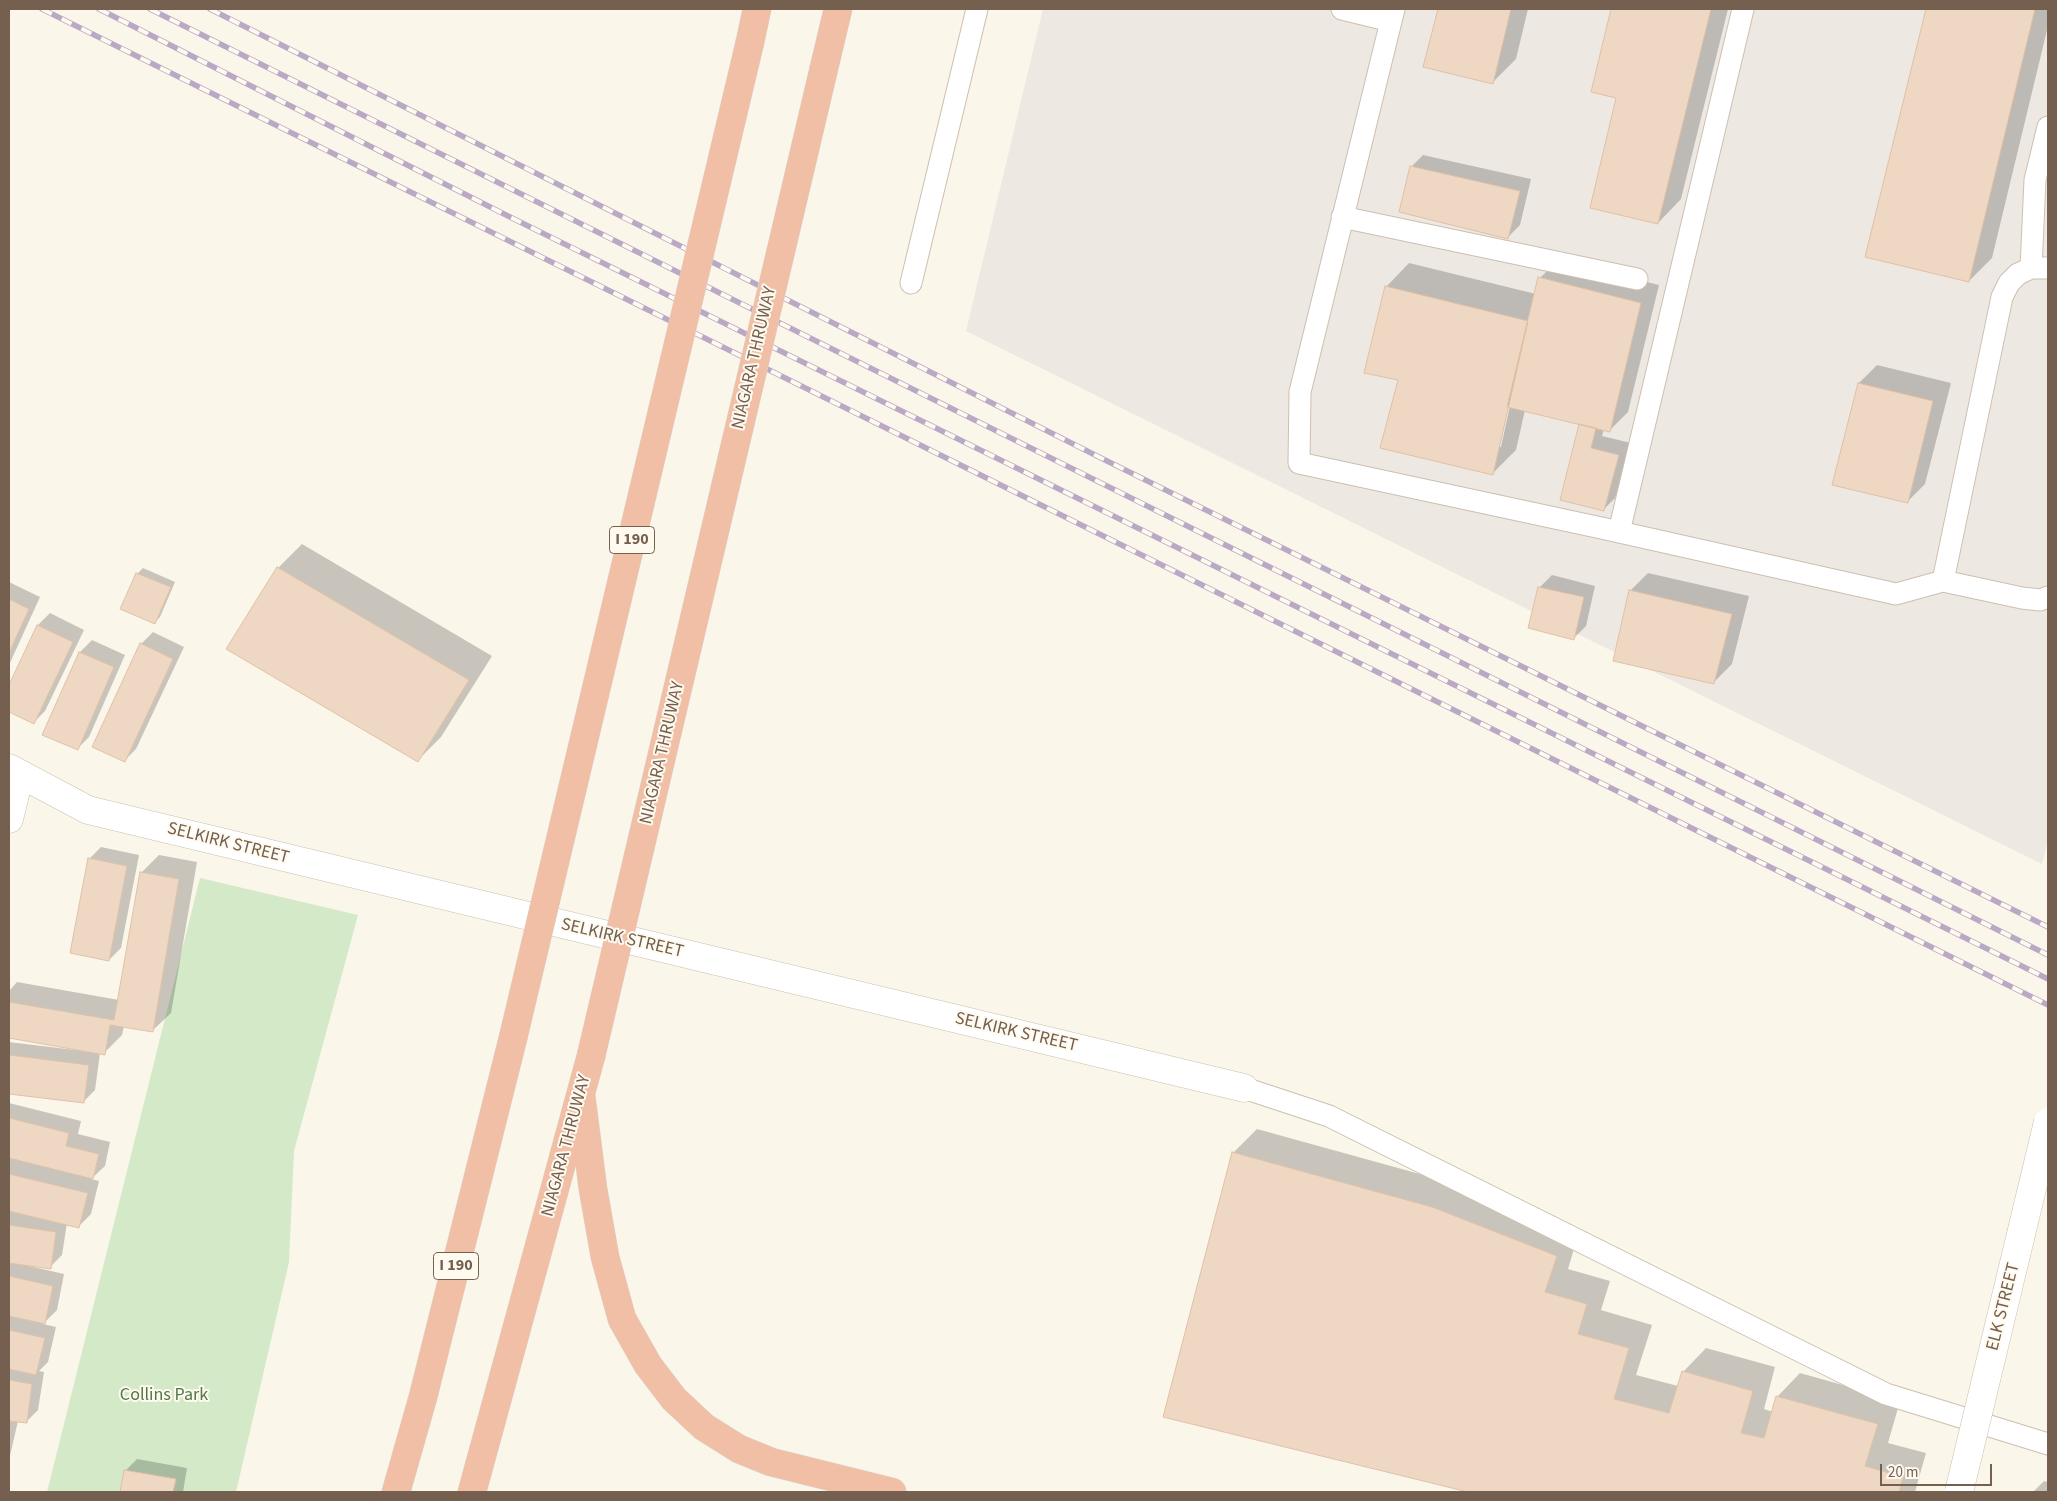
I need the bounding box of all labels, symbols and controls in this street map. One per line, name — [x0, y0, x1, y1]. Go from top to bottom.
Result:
street label: NIAGARA THRUWAY — [728, 285, 782, 431]
road number: I 190 — [610, 526, 654, 554]
street label: NIAGARA THRUWAY — [636, 680, 690, 826]
street label: SELKIRK STREET — [165, 818, 291, 870]
street label: SELKIRK STREET — [559, 914, 685, 964]
street label: SELKIRK STREET — [953, 1008, 1079, 1058]
street label: NIAGARA THRUWAY — [538, 1073, 596, 1219]
road number: I 190 — [434, 1252, 478, 1280]
street label: ELK STREET — [1983, 1261, 2025, 1353]
park label: Collins Park — [120, 1385, 208, 1407]
scale bar — [1882, 1454, 1994, 1486]
text: 20 m — [1888, 1462, 1918, 1483]

